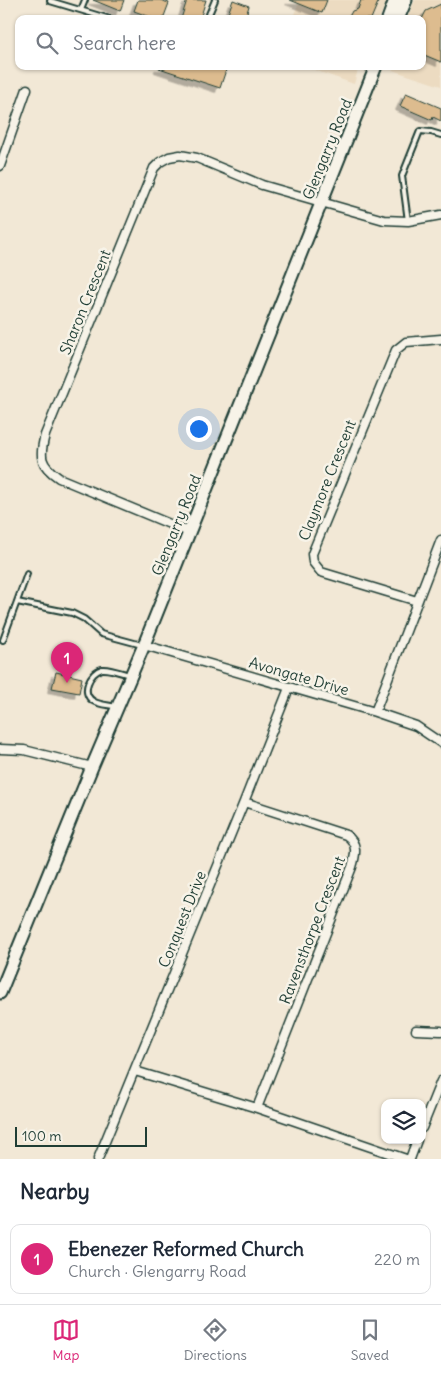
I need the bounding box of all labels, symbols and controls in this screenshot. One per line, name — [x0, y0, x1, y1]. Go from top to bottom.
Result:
search box — [15, 15, 426, 70]
icon: search — [33, 29, 61, 57]
text: Search here — [73, 31, 176, 55]
street label: Glengarry Road — [298, 95, 356, 202]
street label: Sharon Crescent — [55, 247, 115, 357]
your location — [186, 416, 212, 442]
street label: Claymore Crescent — [294, 417, 360, 543]
street label: Glengarry Road — [147, 471, 205, 578]
pin: 1 — [51, 642, 83, 683]
street label: Avongate Drive — [247, 653, 351, 699]
street label: Ravensthorpe Crescent — [275, 853, 349, 1007]
street label: Conquest Drive — [154, 868, 210, 970]
map controls — [381, 1099, 426, 1144]
button: layers — [381, 1099, 426, 1144]
scale bar — [15, 1124, 148, 1147]
text: 100 m — [22, 1127, 62, 1145]
text: Nearby — [20, 1178, 90, 1205]
text: Ebenezer Reformed Church — [68, 1237, 304, 1261]
text: 1 — [34, 1249, 40, 1269]
text: 220 m — [374, 1249, 420, 1269]
text: Church · Glengarry Road — [68, 1261, 247, 1281]
tab: Map — [52, 1316, 80, 1364]
tab: Directions — [184, 1316, 247, 1364]
tab: Saved — [351, 1316, 389, 1364]

